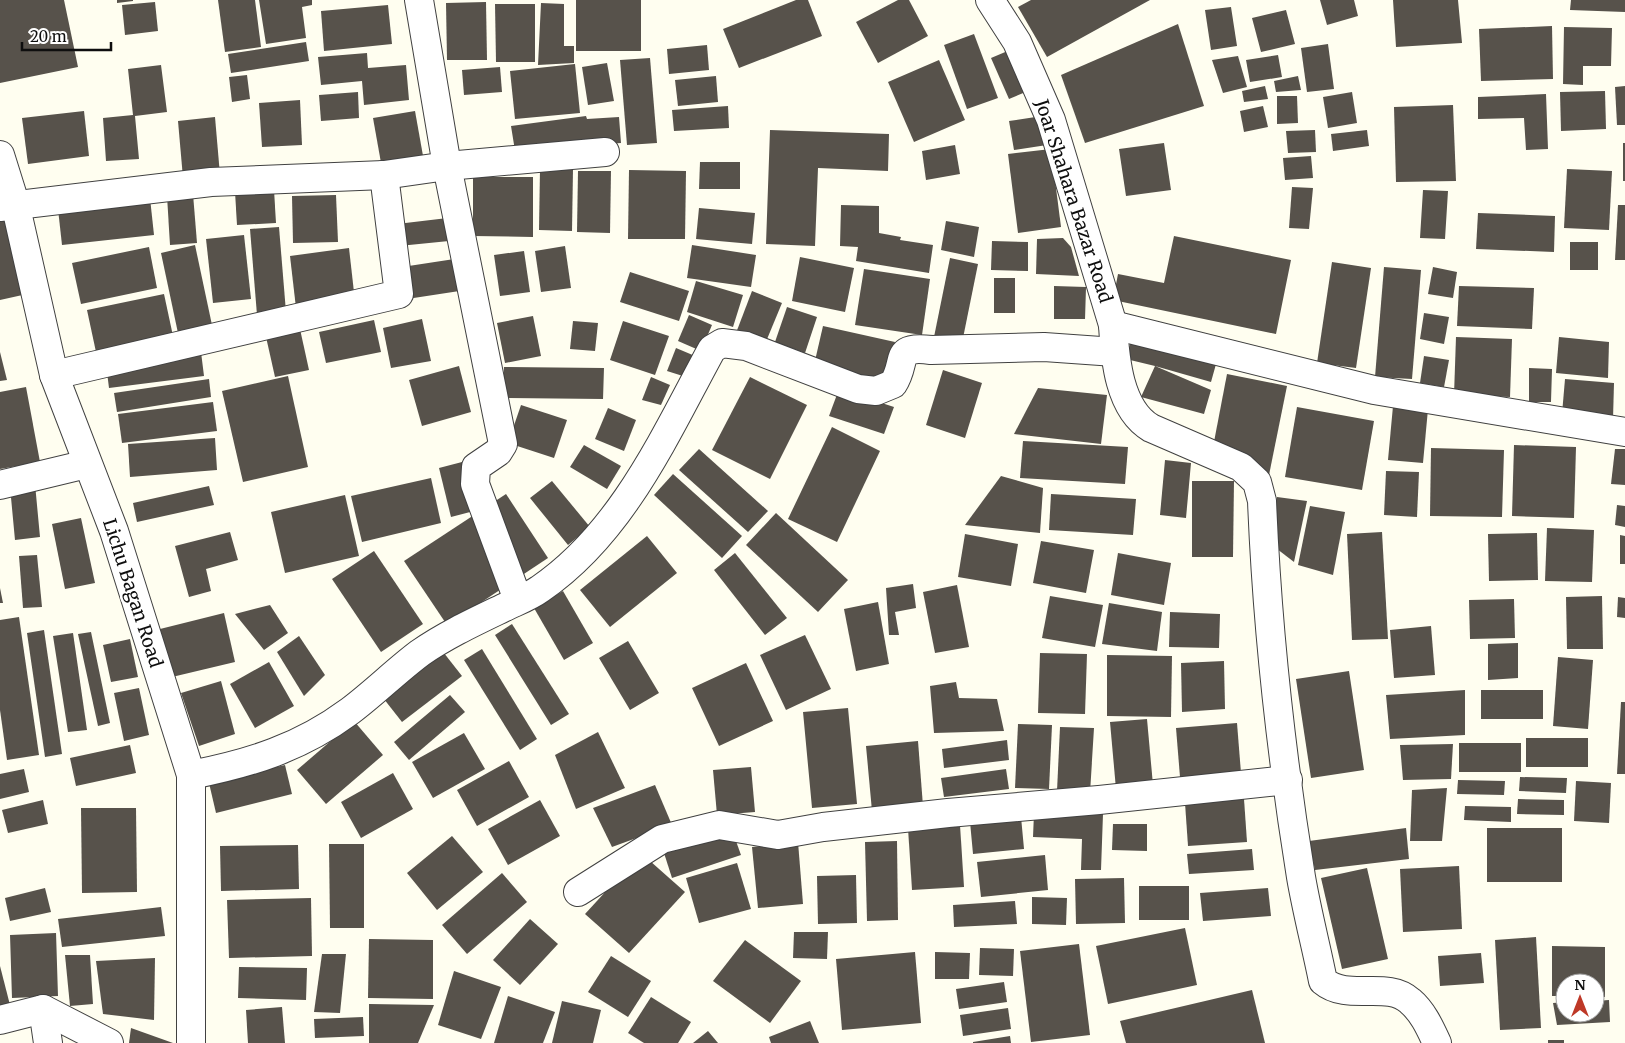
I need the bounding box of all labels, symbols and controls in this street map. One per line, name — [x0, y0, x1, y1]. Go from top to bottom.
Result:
scale bar — [22, 20, 111, 52]
text: 20 m — [30, 27, 67, 46]
street label: Joar Shahara Bazar Road — [1030, 95, 1118, 306]
street label: Lichu Bagan Road — [98, 516, 168, 671]
north arrow — [1555, 973, 1605, 1023]
text: N — [1574, 976, 1586, 994]

